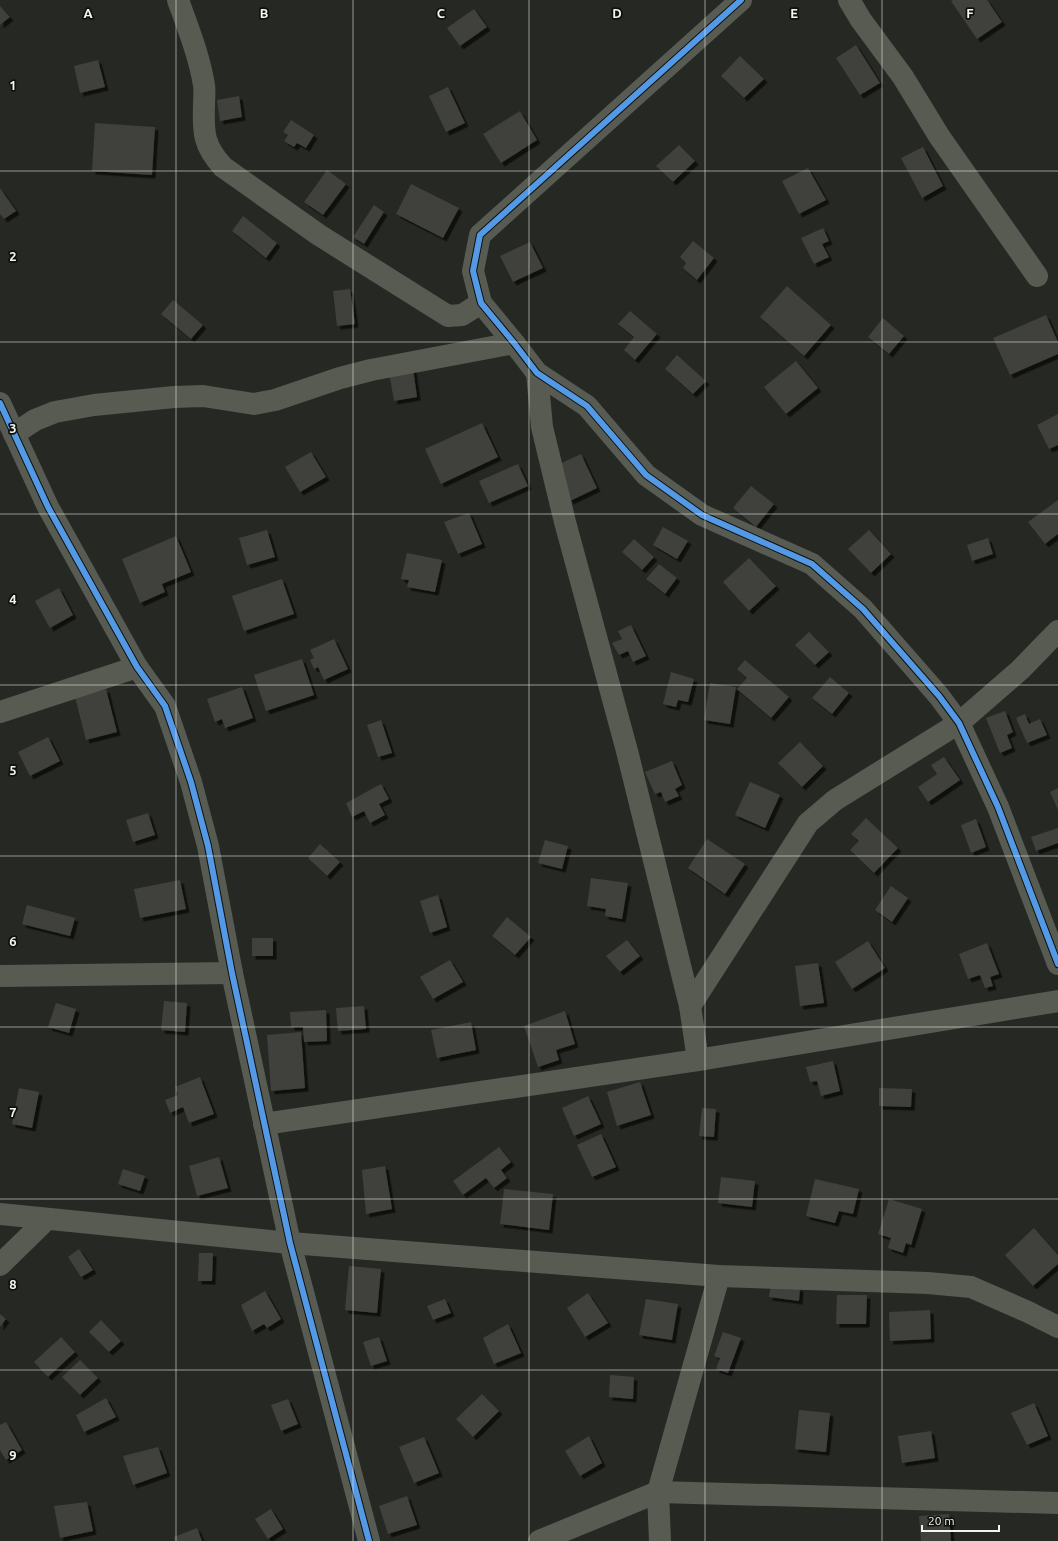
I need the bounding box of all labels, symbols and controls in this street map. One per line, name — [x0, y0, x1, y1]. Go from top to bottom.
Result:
text: A — [83, 6, 93, 20]
text: B — [260, 6, 269, 20]
text: C — [437, 6, 446, 20]
text: D — [612, 6, 622, 20]
text: E — [790, 6, 798, 20]
text: F — [966, 6, 974, 20]
text: 1 — [9, 78, 17, 92]
text: 2 — [9, 249, 17, 263]
text: 3 — [9, 421, 17, 435]
text: 4 — [9, 592, 17, 606]
text: 5 — [9, 763, 17, 777]
text: 6 — [9, 934, 17, 948]
text: 7 — [9, 1105, 17, 1119]
text: 8 — [9, 1277, 17, 1291]
text: 9 — [9, 1448, 17, 1462]
scale bar — [922, 1507, 999, 1533]
text: 20 m — [928, 1514, 955, 1527]

